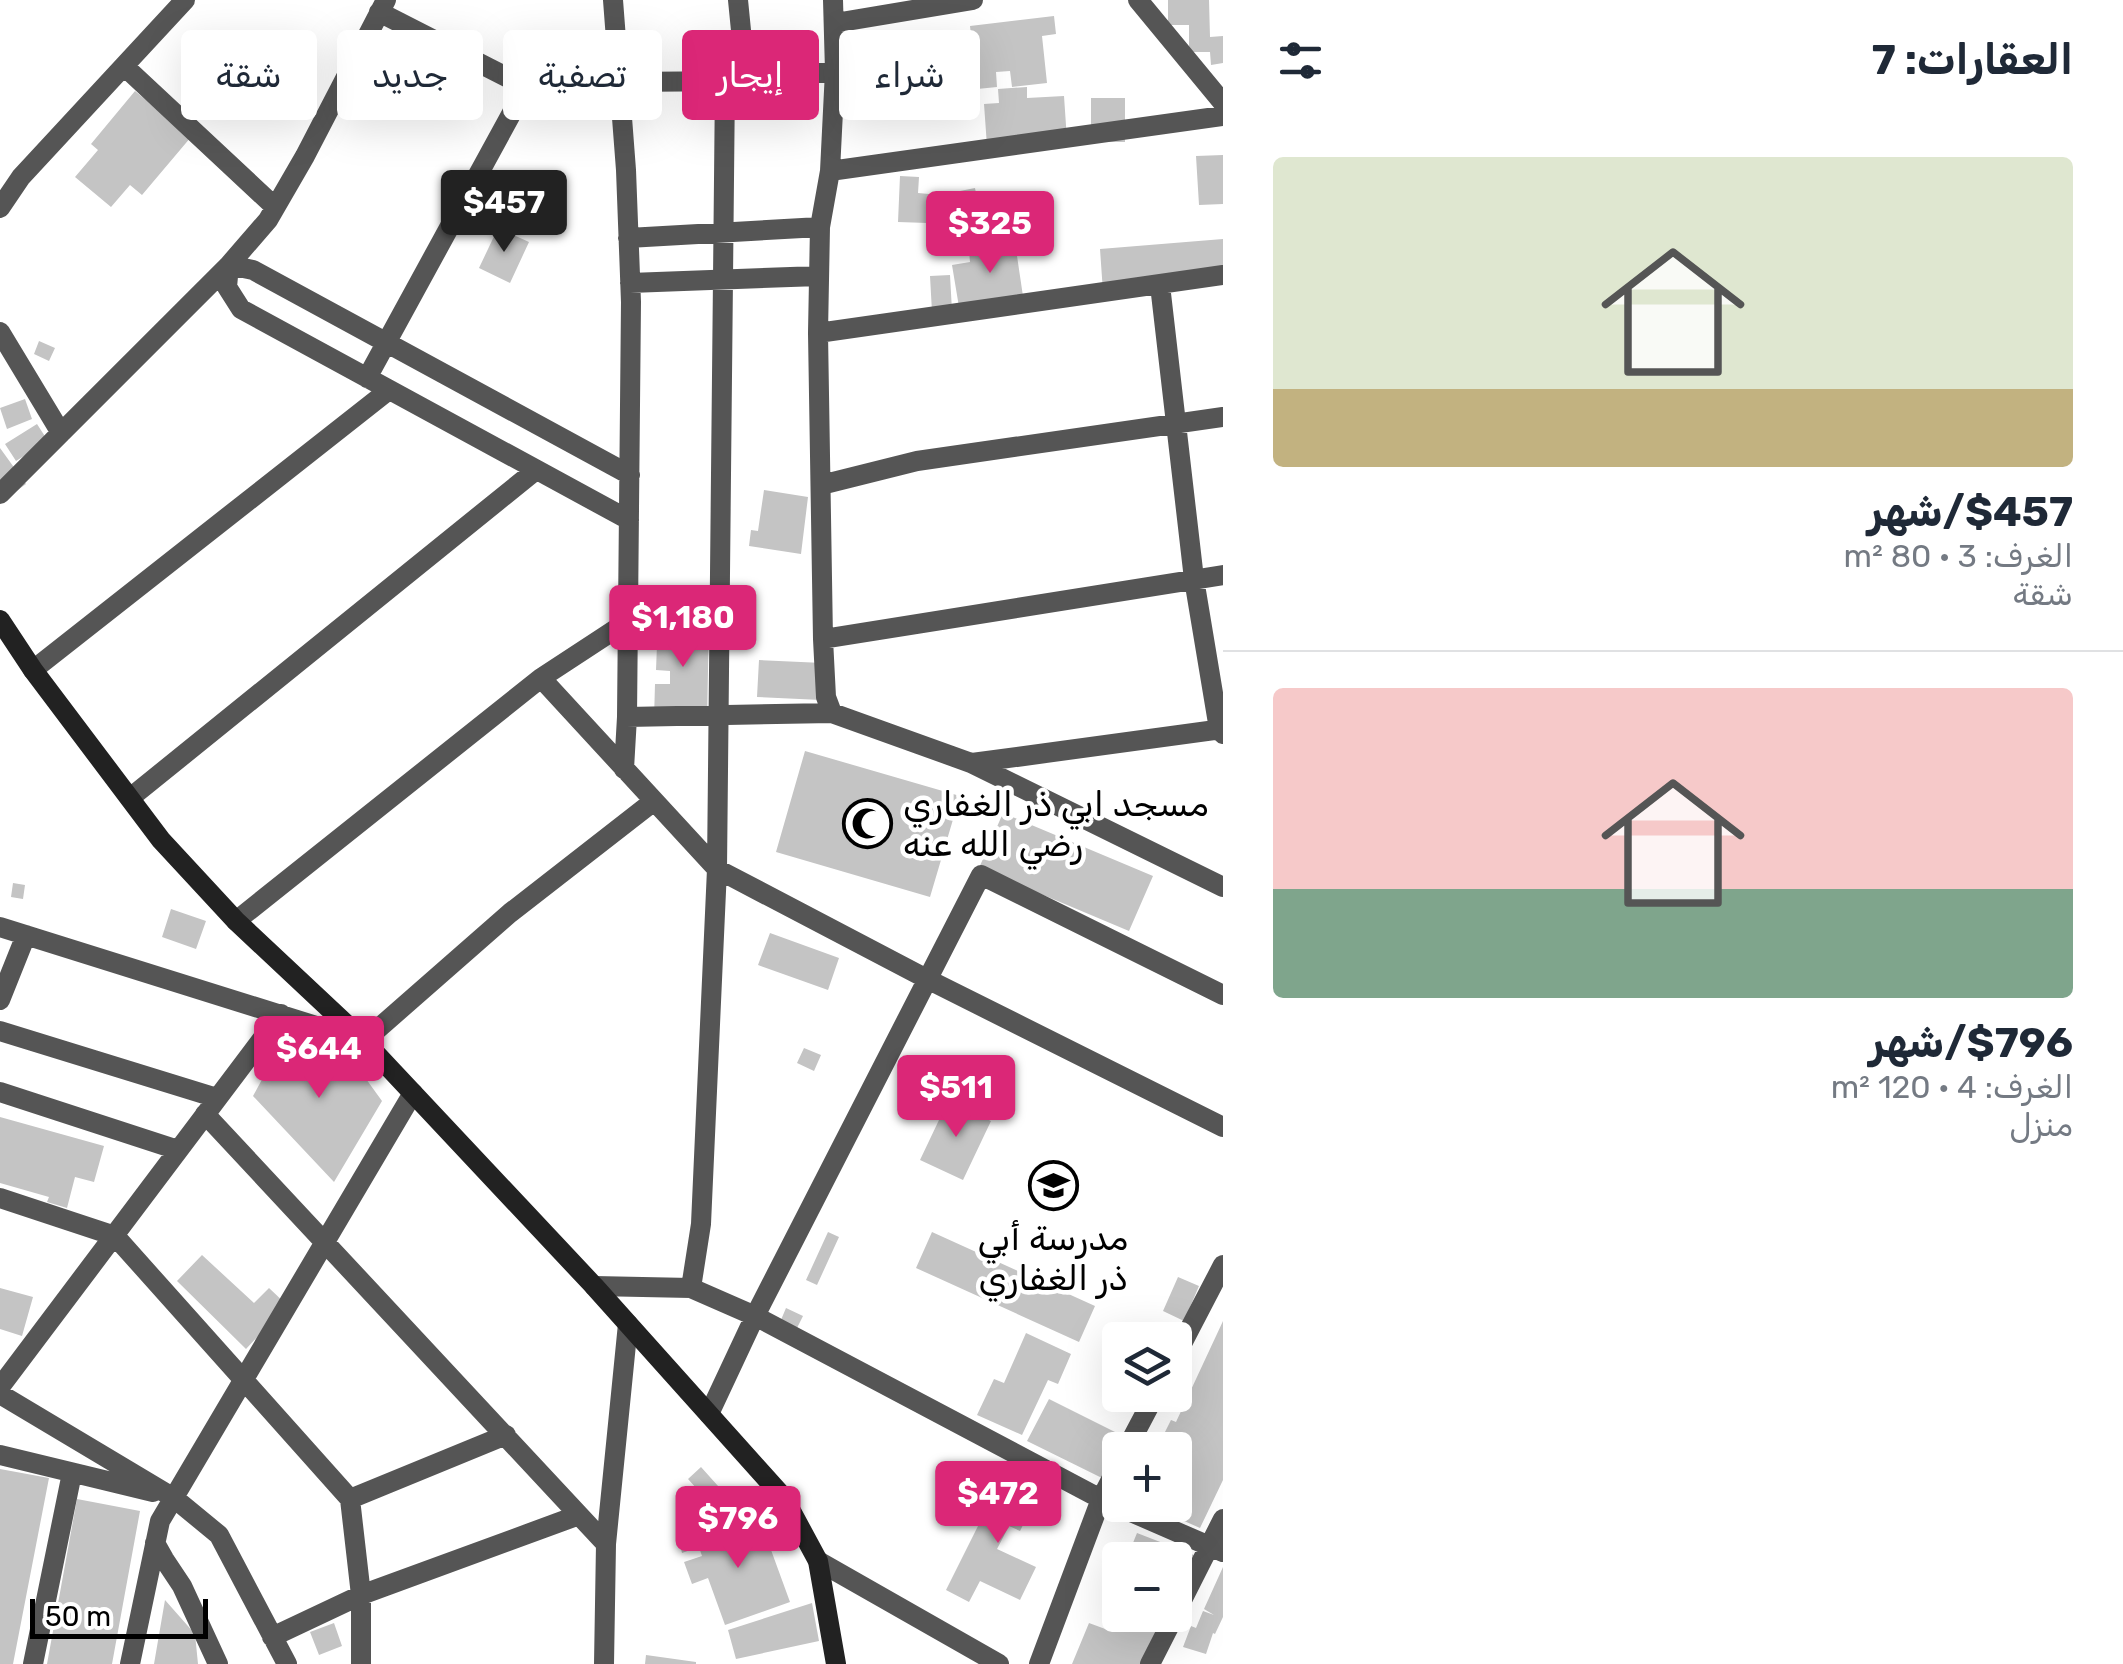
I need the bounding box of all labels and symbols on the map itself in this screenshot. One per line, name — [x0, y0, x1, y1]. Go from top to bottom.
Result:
pin: $457 — [445, 170, 563, 255]
pin: $325 — [931, 191, 1049, 276]
pin: $1,180 — [602, 585, 764, 670]
place label: مسجد ابي ذر الغفاري رضي الله عنه — [903, 783, 1209, 870]
mosque icon: مسجد ابي ذر الغفاري رضي الله عنه — [842, 798, 894, 850]
pin: $644 — [260, 1016, 378, 1101]
pin: $511 — [897, 1055, 1015, 1140]
school or university icon: مدرسة أبي ذر الغفاري — [1027, 1160, 1079, 1212]
place label: مدرسة أبي ذر الغفاري — [978, 1217, 1128, 1302]
pin: $472 — [939, 1461, 1057, 1546]
pin: $796 — [679, 1486, 797, 1571]
scale bar — [30, 1594, 208, 1638]

